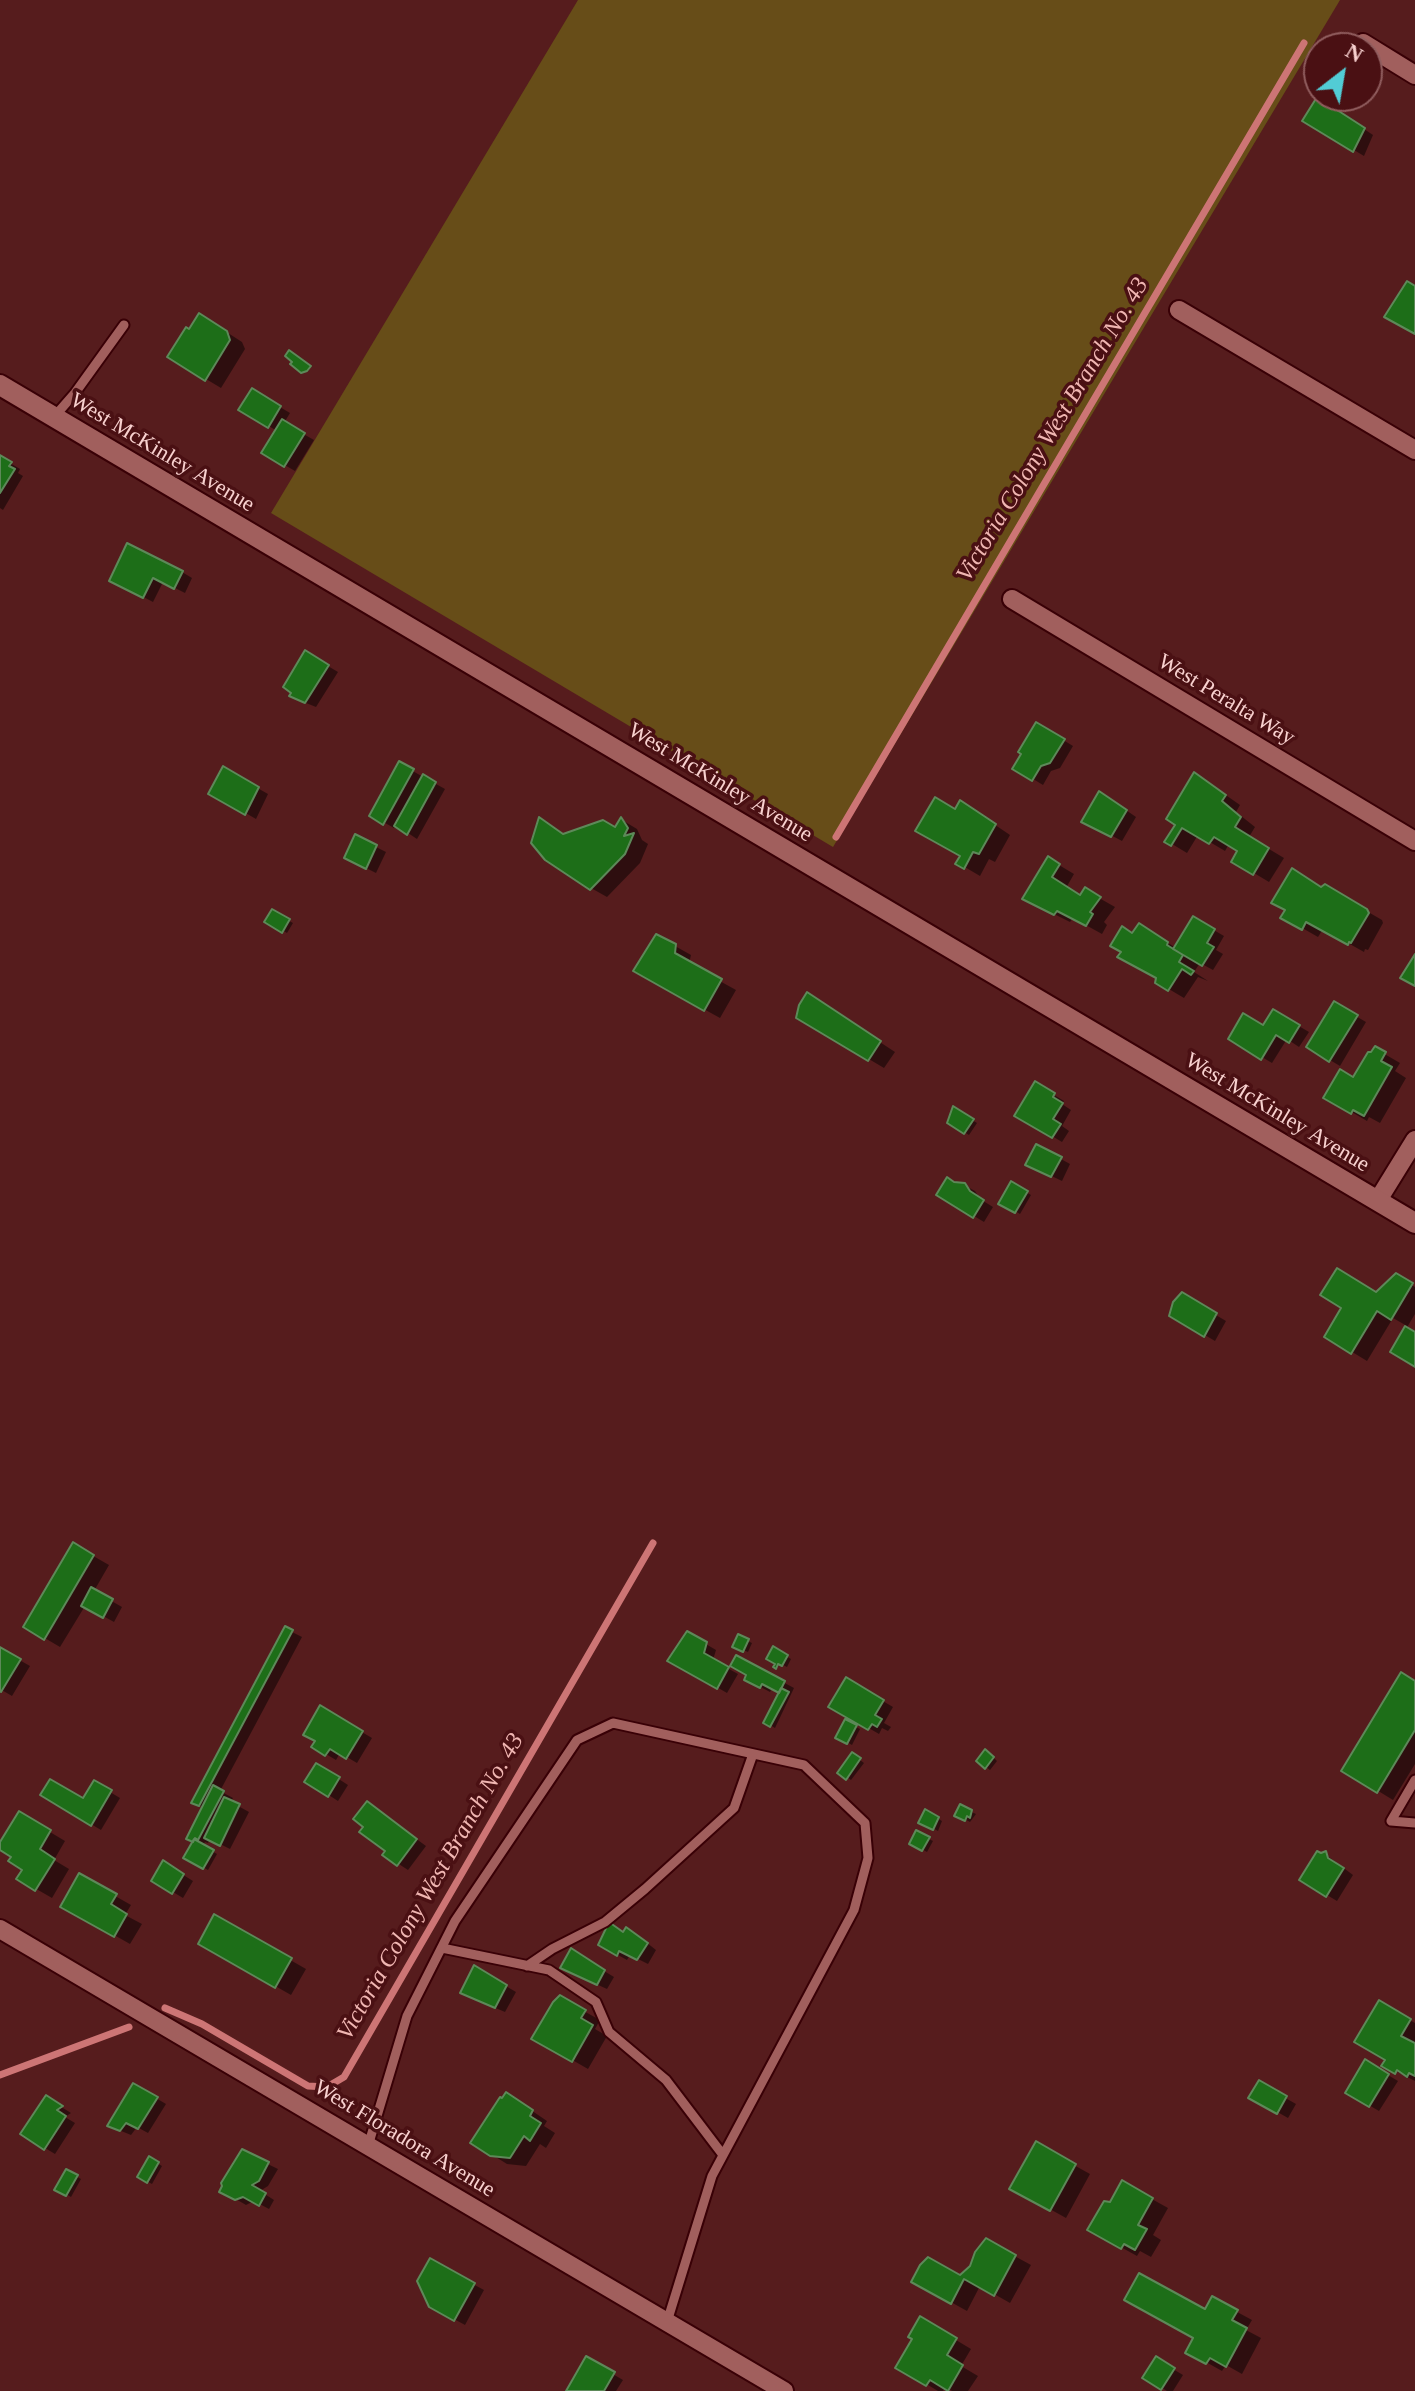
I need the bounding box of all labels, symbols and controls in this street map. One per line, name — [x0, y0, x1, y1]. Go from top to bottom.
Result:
north arrow — [1303, 32, 1383, 112]
text: N — [1341, 38, 1368, 68]
water label: Victoria Colony West Branch No. 43 — [951, 273, 1155, 587]
street label: West McKinley Avenue — [65, 387, 259, 519]
street label: West Peralta Way — [1153, 649, 1299, 751]
street label: West McKinley Avenue — [623, 717, 817, 849]
street label: West McKinley Avenue — [1180, 1047, 1374, 1179]
water label: Victoria Colony West Branch No. 43 — [331, 1729, 531, 2045]
street label: West Floradora Avenue — [309, 2074, 499, 2204]

